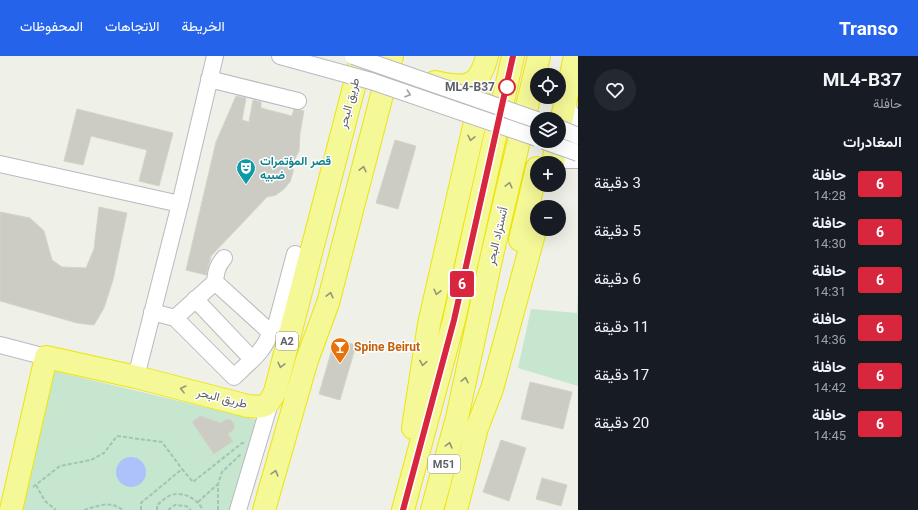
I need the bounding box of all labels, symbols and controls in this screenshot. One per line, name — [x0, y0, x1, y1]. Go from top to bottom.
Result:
text: Transo — [839, 17, 898, 40]
text: المحفوظات — [20, 18, 83, 34]
text: الاتجاهات — [105, 18, 159, 34]
text: الخريطة — [181, 18, 225, 34]
map controls — [530, 68, 566, 236]
button: locate — [530, 68, 566, 104]
text: ML4-B37 — [823, 68, 902, 91]
button: heart — [594, 69, 636, 111]
street label: طريق البحر — [335, 76, 363, 131]
marker: ML4-B37 — [498, 78, 516, 96]
place label: ML4-B37 — [445, 80, 495, 94]
one-way arrow — [405, 89, 412, 98]
text: حافلة — [873, 96, 902, 111]
button: layers — [530, 112, 566, 148]
text: المغادرات — [843, 133, 902, 151]
one-way arrow — [468, 135, 476, 142]
place label: قصر المؤتمرات ضبيه — [260, 154, 332, 182]
button: + — [530, 156, 566, 192]
theatre icon: قصر المؤتمرات ضبيه — [235, 157, 257, 185]
one-way arrow — [358, 166, 366, 172]
text: حافلة — [812, 166, 846, 184]
text: 3 دقيقة — [594, 174, 641, 192]
text: 6 — [876, 176, 884, 192]
one-way arrow — [504, 182, 513, 189]
text: 14:28 — [814, 188, 846, 203]
button: − — [530, 200, 566, 236]
street label: أتستراد البحر — [483, 205, 512, 268]
text: حافلة — [812, 214, 846, 232]
text: 5 دقيقة — [594, 222, 641, 240]
text: 6 — [876, 224, 884, 240]
text: 14:30 — [814, 236, 846, 251]
text: حافلة — [812, 262, 846, 280]
text: 6 دقيقة — [594, 270, 641, 288]
line badge: 6 — [449, 271, 475, 297]
text: 6 — [876, 272, 884, 288]
text: 6 — [458, 276, 466, 292]
text: 14:31 — [814, 284, 846, 299]
one-way arrow — [433, 289, 441, 296]
one-way arrow — [325, 292, 334, 299]
text: حافلة — [812, 310, 846, 328]
text: 11 دقيقة — [594, 318, 649, 336]
text: 6 — [876, 320, 884, 336]
road number: A2 — [276, 332, 298, 350]
text: 14:36 — [814, 332, 846, 347]
bar icon: Spine Beirut — [329, 336, 351, 364]
place label: Spine Beirut — [354, 340, 420, 354]
text: حافلة — [812, 358, 846, 376]
one-way arrow — [419, 360, 428, 366]
one-way arrow — [278, 361, 286, 368]
text: 17 دقيقة — [594, 366, 649, 384]
text: 6 — [876, 368, 884, 384]
one-way arrow — [460, 377, 468, 383]
text: 14:42 — [814, 380, 846, 395]
one-way arrow — [180, 385, 187, 394]
street label: طريق البحر — [194, 385, 249, 412]
text: حافلة — [812, 406, 846, 424]
text: 20 دقيقة — [594, 414, 649, 432]
text: 6 — [876, 416, 884, 432]
text: 14:45 — [814, 428, 846, 443]
one-way arrow — [445, 442, 453, 448]
road number: M51 — [428, 455, 460, 473]
one-way arrow — [270, 469, 279, 476]

